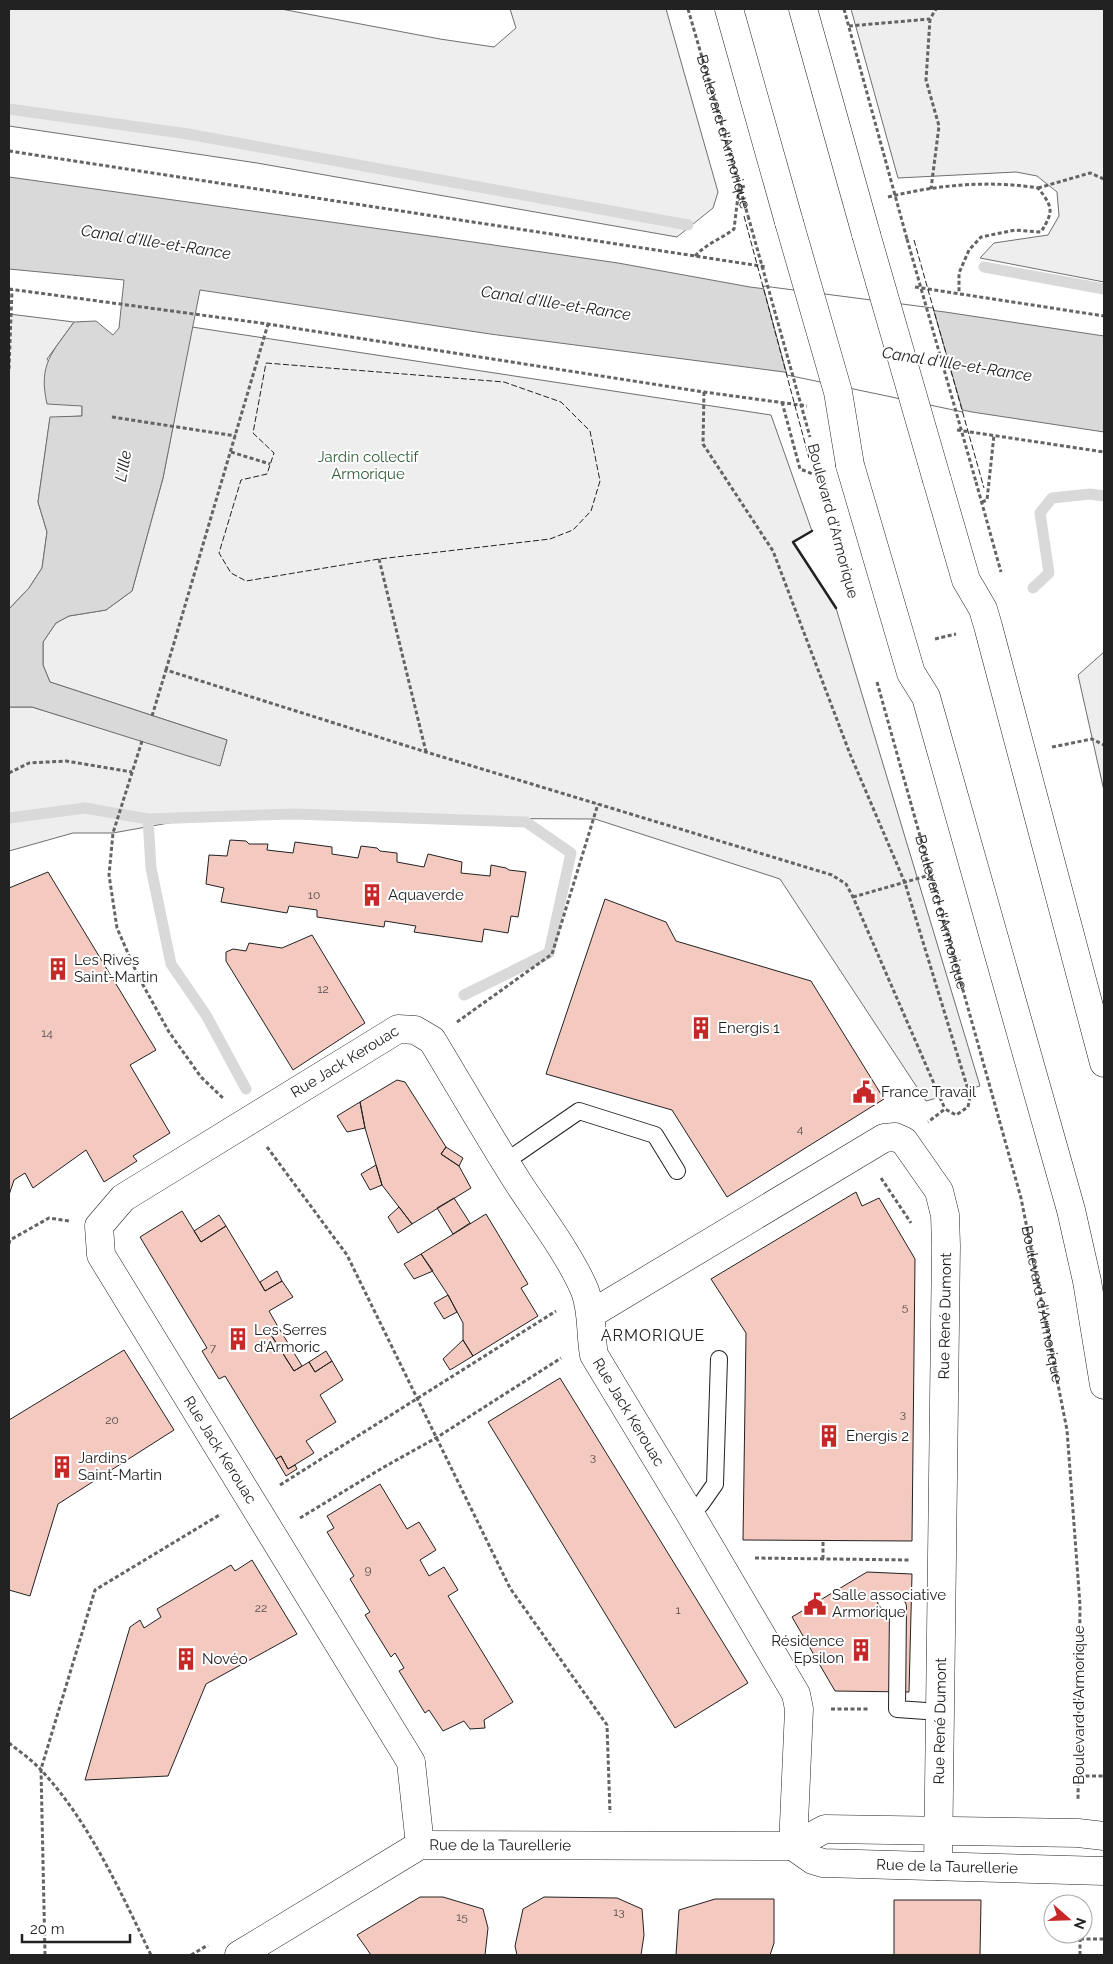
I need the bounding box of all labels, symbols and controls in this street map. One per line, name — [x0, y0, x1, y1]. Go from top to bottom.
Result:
street label: Boulevard d'Armorique — [693, 53, 755, 211]
water label: Canal d'Ille-et-Rance — [80, 221, 233, 263]
water label: Canal d'Ille-et-Rance — [480, 282, 633, 324]
water label: Canal d'Ille-et-Rance — [881, 343, 1034, 385]
street label: Boulevard d'Armorique — [804, 442, 862, 601]
water label: L'Ille — [111, 448, 135, 483]
park label: Jardin collectif Armorique — [317, 448, 420, 483]
street label: Boulevard d'Armorique — [911, 833, 971, 992]
building icon: Aquaverde — [359, 882, 385, 908]
place label: Aquaverde — [388, 886, 464, 904]
house number: 10 — [308, 888, 320, 902]
place label: Les Rives Saint-Martin — [74, 951, 158, 986]
building icon: Les Rives Saint-Martin — [45, 956, 71, 982]
house number: 12 — [317, 982, 329, 996]
building icon: Energis 1 — [688, 1015, 714, 1041]
place label: Energis 1 — [718, 1019, 780, 1037]
street label: Rue Jack Kerouac — [287, 1022, 402, 1102]
house number: 14 — [41, 1026, 53, 1040]
public building icon: France Travail — [851, 1079, 877, 1105]
place label: France Travail — [881, 1083, 977, 1101]
house number: 4 — [797, 1122, 804, 1136]
street label: Boulevard d'Armorique — [1018, 1224, 1066, 1385]
street label: Rue René Dumont — [935, 1252, 955, 1380]
house number: 5 — [902, 1300, 909, 1314]
place label: Les Serres d'Armoric — [254, 1321, 327, 1356]
building icon: Les Serres d'Armoric — [225, 1326, 251, 1352]
district label: ARMORIQUE — [601, 1326, 705, 1345]
house number: 7 — [210, 1341, 217, 1355]
street label: Rue Jack Kerouac — [589, 1355, 668, 1470]
street label: Rue Jack Kerouac — [180, 1393, 260, 1507]
house number: 3 — [900, 1407, 906, 1421]
house number: 20 — [105, 1413, 119, 1427]
building icon: Energis 2 — [816, 1423, 842, 1449]
place label: Energis 2 — [846, 1427, 909, 1445]
place label: Jardins Saint-Martin — [78, 1449, 162, 1484]
house number: 3 — [590, 1450, 596, 1464]
building icon: Jardins Saint-Martin — [49, 1454, 75, 1480]
house number: 9 — [364, 1563, 372, 1577]
place label: Salle associative Armorique — [832, 1586, 946, 1621]
public building icon: Salle associative Armorique — [802, 1591, 828, 1617]
house number: 22 — [255, 1601, 267, 1615]
house number: 1 — [675, 1603, 681, 1617]
street label: Boulevard d'Armorique — [1070, 1625, 1088, 1785]
place label: Résidence Epsilon — [771, 1632, 844, 1667]
building icon: Résidence Epsilon — [848, 1637, 874, 1663]
building icon: Novéo — [173, 1646, 199, 1672]
place label: Novéo — [202, 1650, 248, 1668]
street label: Rue René Dumont — [930, 1657, 950, 1785]
street label: Rue de la Taurellerie — [429, 1836, 571, 1854]
street label: Rue de la Taurellerie — [876, 1856, 1018, 1878]
north arrow — [1043, 1894, 1093, 1944]
house number: 13 — [613, 1905, 625, 1919]
house number: 15 — [456, 1910, 468, 1924]
scale bar — [22, 1912, 130, 1944]
text: N — [1071, 1916, 1090, 1931]
text: 20 m — [30, 1920, 65, 1938]

